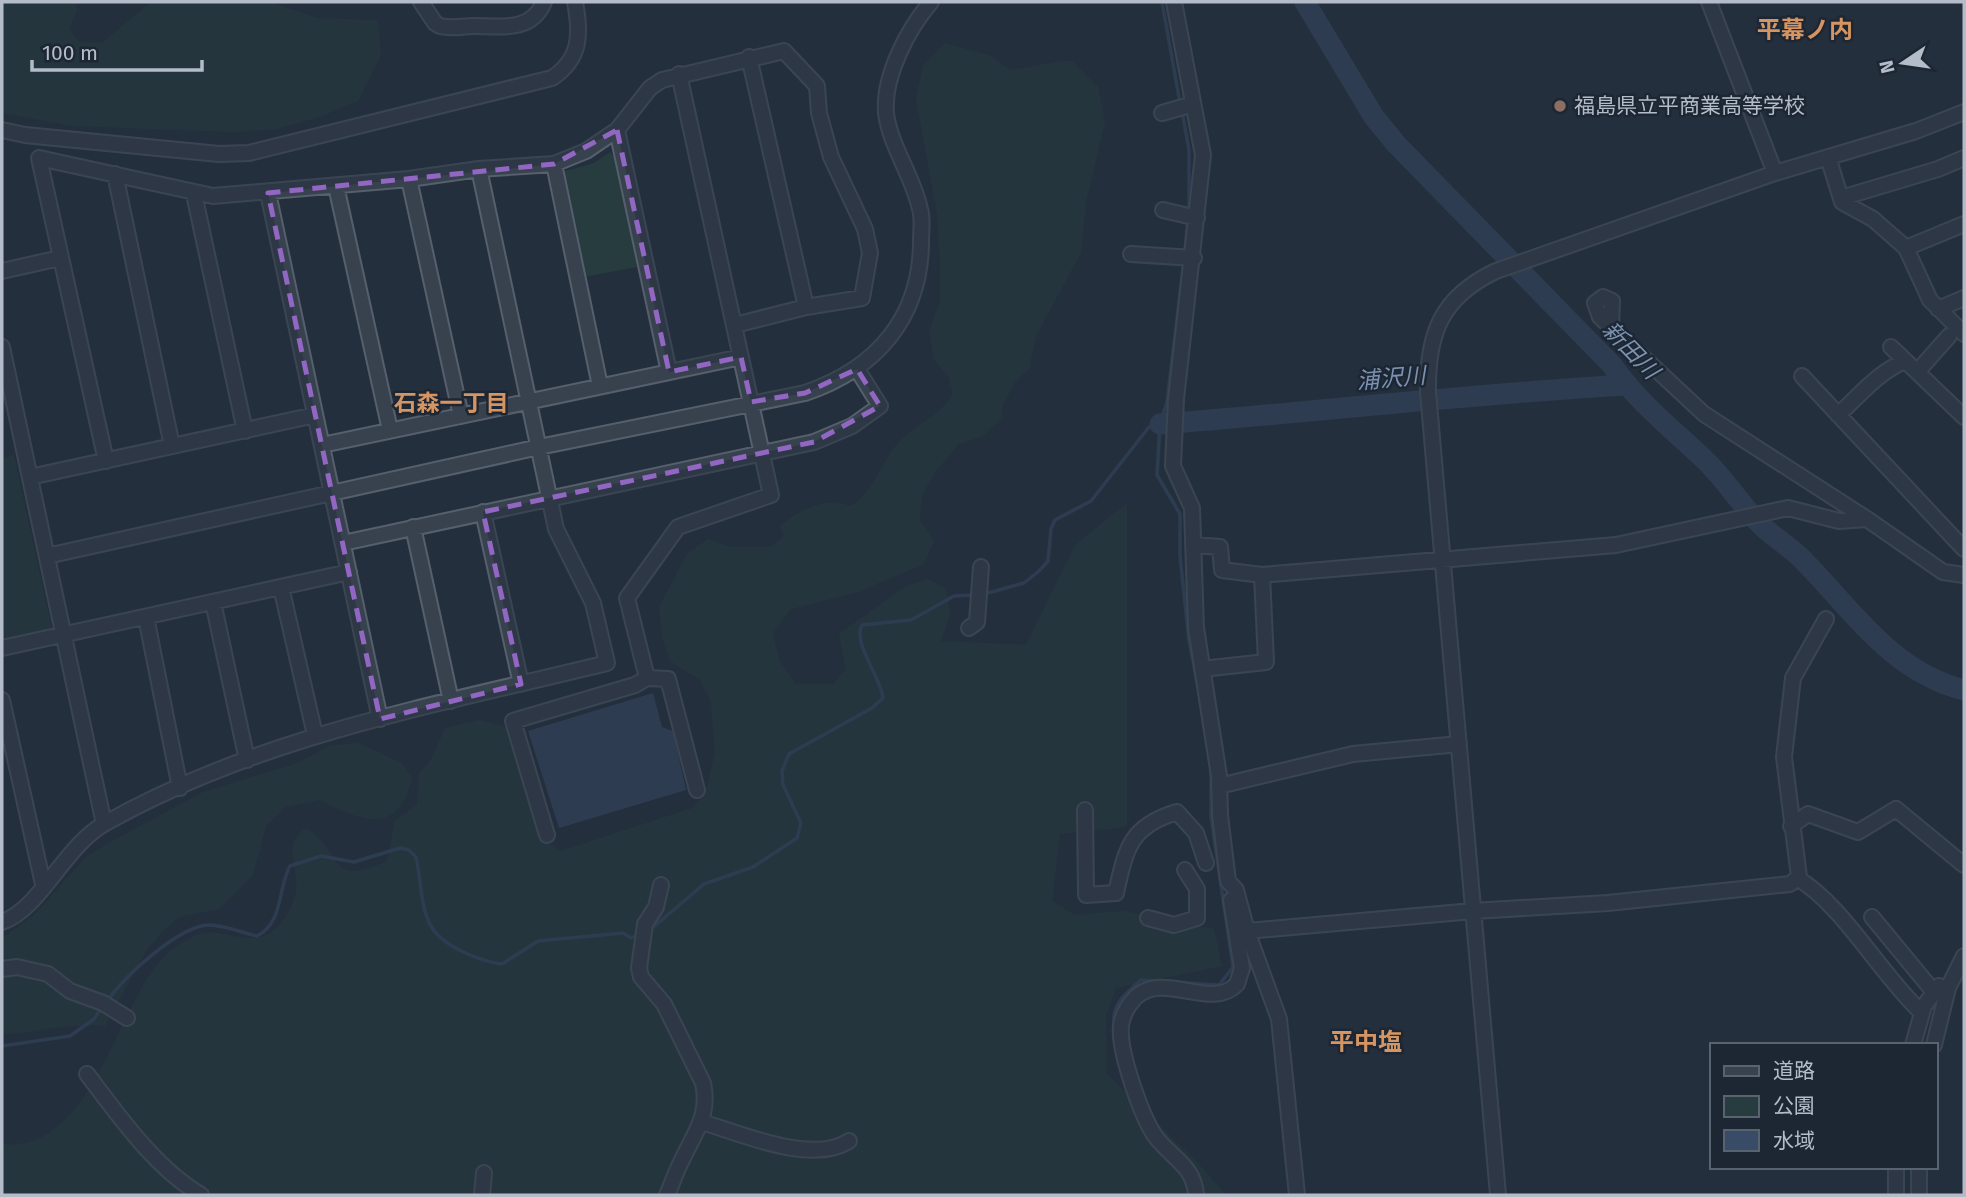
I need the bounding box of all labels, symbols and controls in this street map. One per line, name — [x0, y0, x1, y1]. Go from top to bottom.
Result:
district label: 平幕ノ内 — [1757, 16, 1853, 44]
scale bar — [32, 28, 201, 72]
north arrow — [1868, 28, 1938, 98]
text: 100 m — [42, 40, 98, 66]
text: N — [1874, 58, 1900, 75]
place label: 福島県立平商業高等学校 — [1574, 93, 1805, 119]
marker: 福島県立平商業高等学校 — [1552, 98, 1568, 114]
water label: 新田川 — [1597, 315, 1667, 387]
water label: 浦沢川 — [1355, 361, 1430, 395]
district label: 石森一丁目 — [394, 389, 509, 417]
district label: 平中塩 — [1330, 1028, 1402, 1056]
legend — [1710, 1043, 1938, 1169]
text: 道路 — [1773, 1058, 1815, 1084]
text: 公園 — [1773, 1093, 1815, 1119]
text: 水域 — [1773, 1128, 1815, 1154]

